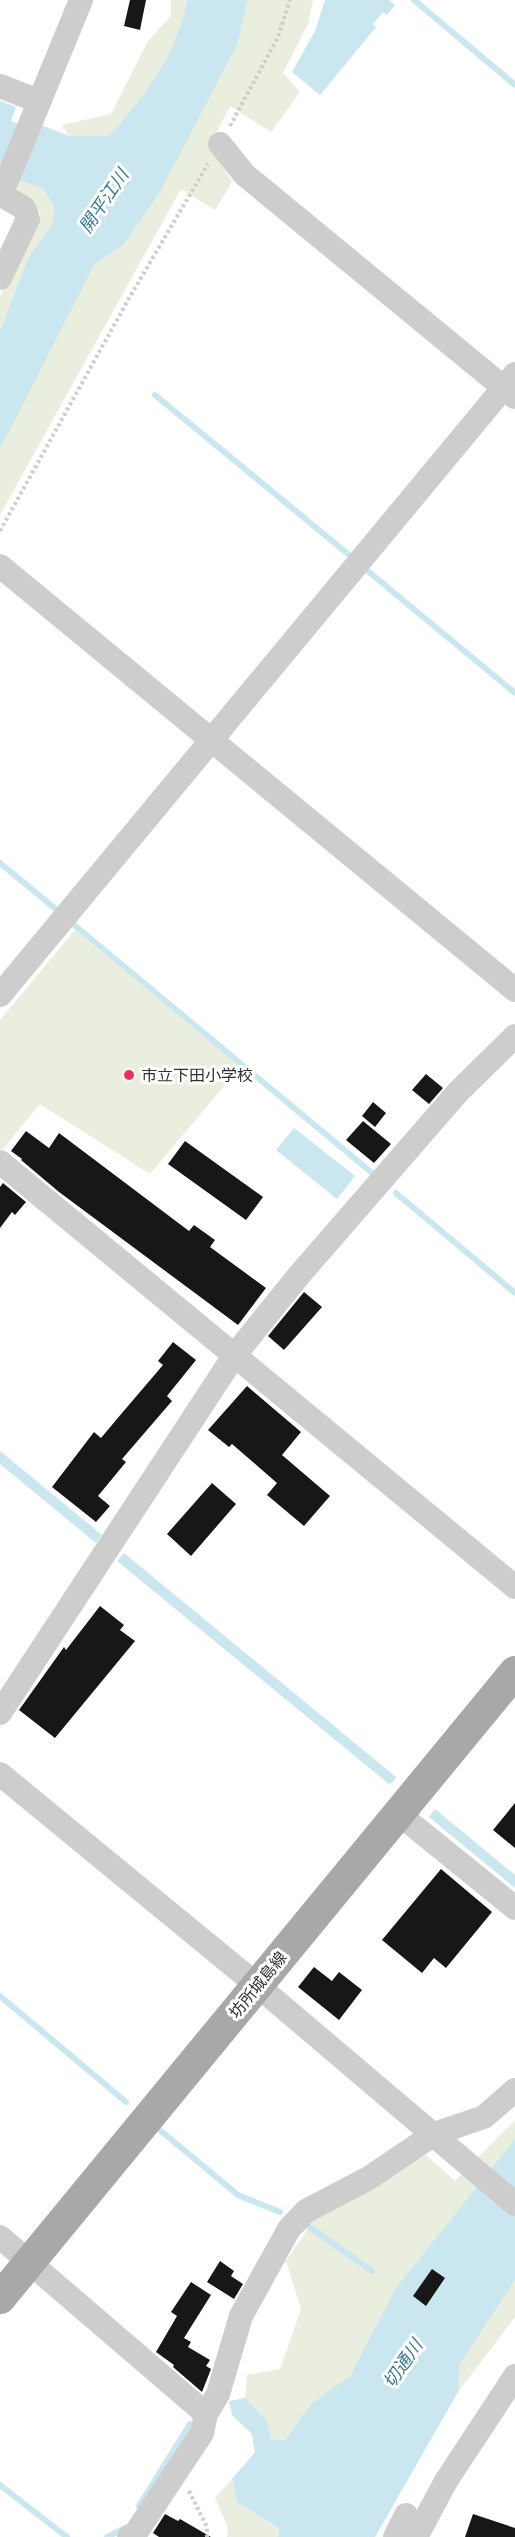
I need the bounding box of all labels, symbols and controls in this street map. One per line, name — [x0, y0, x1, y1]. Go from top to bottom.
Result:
water label: 開平江川 — [75, 163, 134, 237]
place label: 市立下田小学校 — [141, 1066, 253, 1085]
marker: 市立下田小学校 — [122, 1068, 136, 1082]
street label: 坊所城島線 — [225, 1948, 291, 2022]
water label: 切通川 — [379, 2334, 429, 2392]

